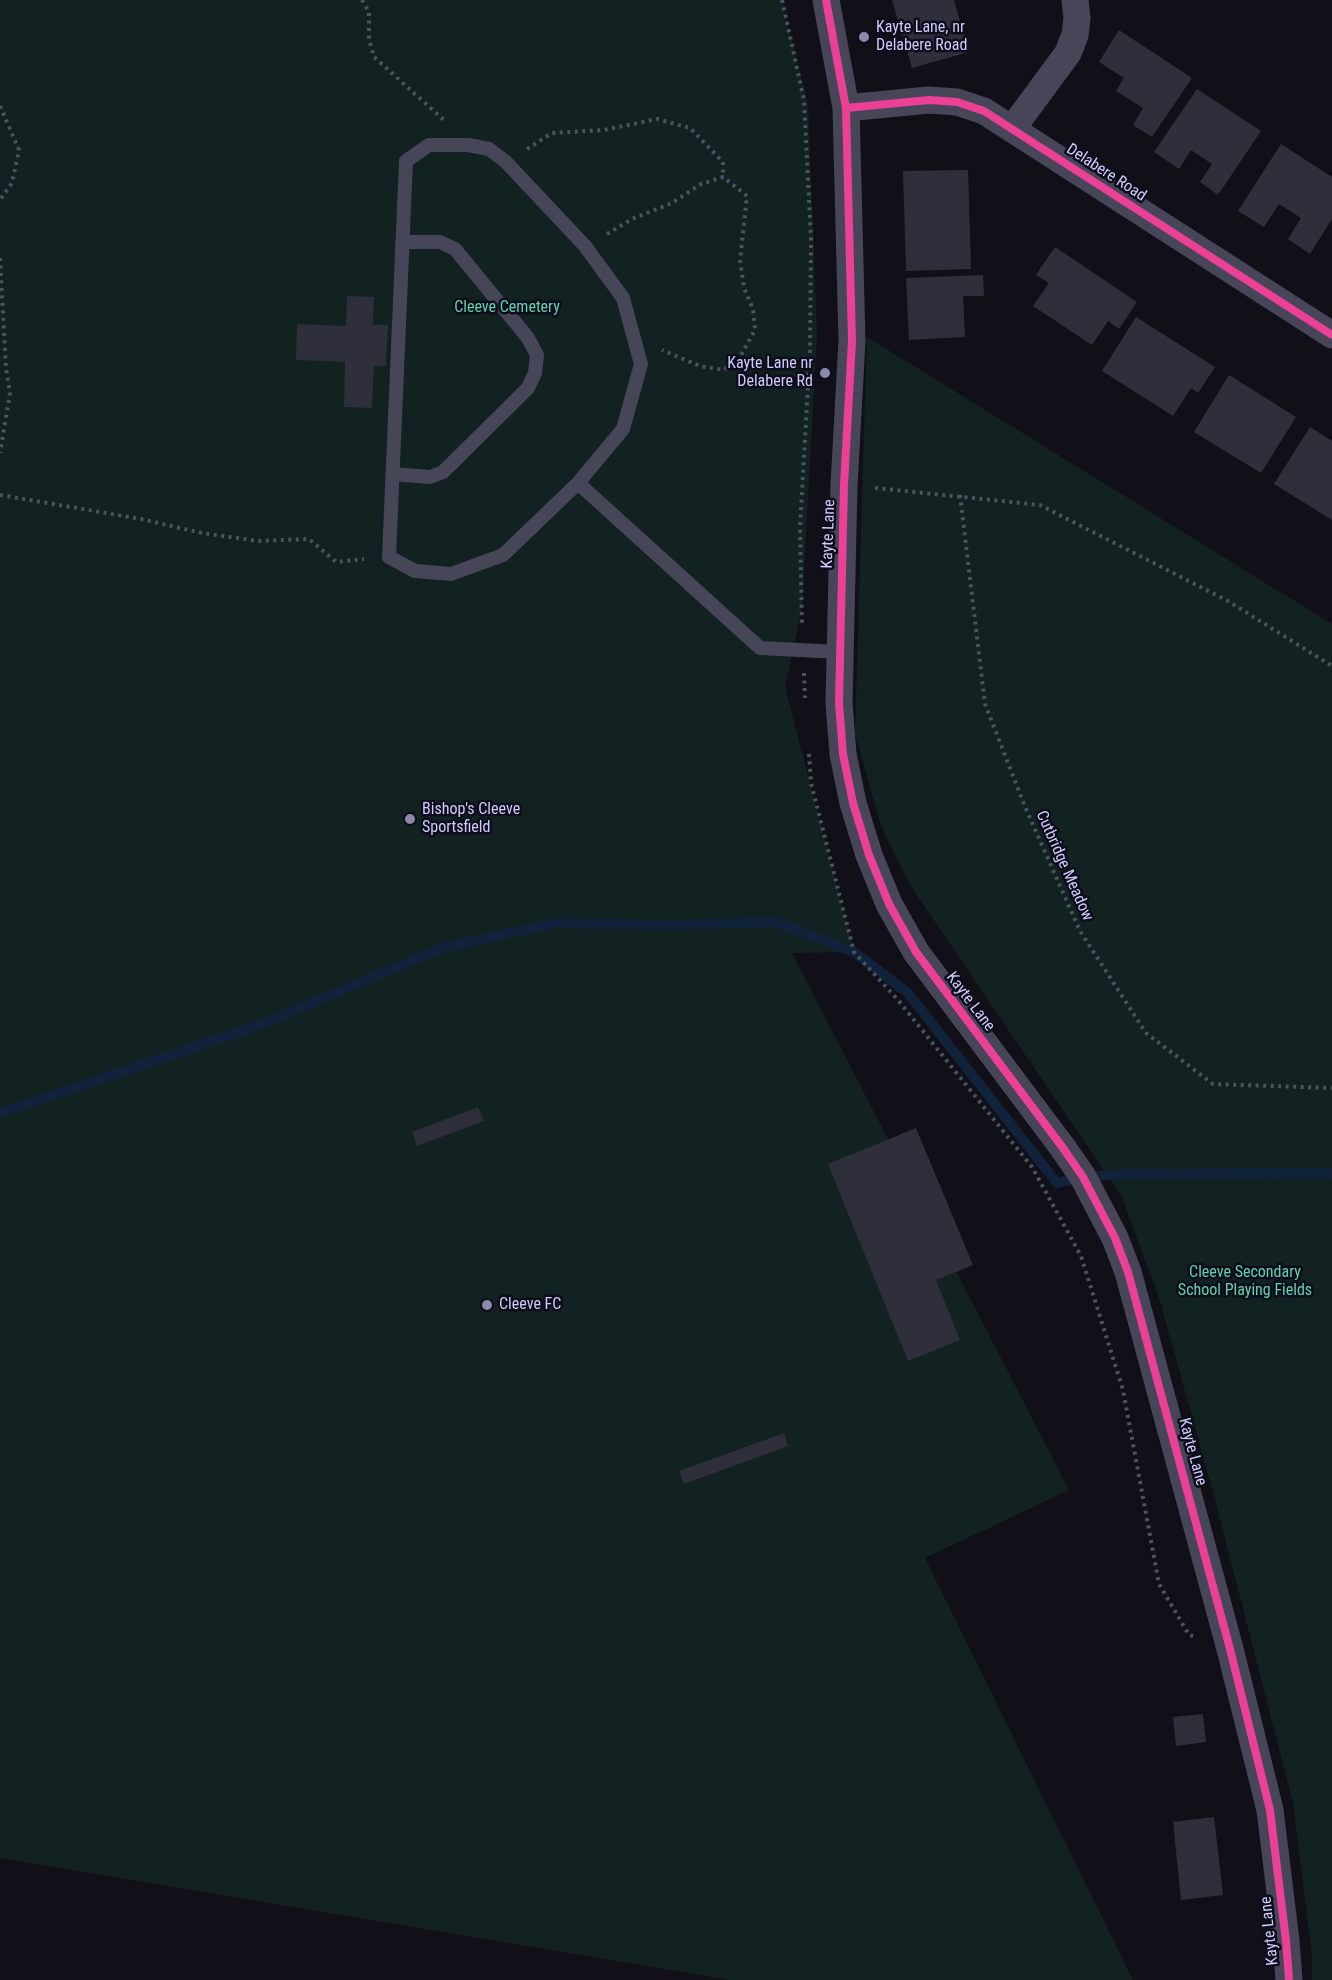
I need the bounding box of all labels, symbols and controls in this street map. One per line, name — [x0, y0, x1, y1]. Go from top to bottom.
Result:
place label: Kayte Lane, nr Delabere Road — [876, 18, 967, 56]
marker: Kayte Lane, nr Delabere Road — [857, 30, 871, 44]
street label: Delabere Road — [1062, 140, 1150, 206]
park label: Cleeve Cemetery — [454, 298, 560, 318]
place label: Kayte Lane nr Delabere Rd — [727, 354, 813, 392]
marker: Kayte Lane nr Delabere Rd — [818, 366, 832, 380]
street label: Kayte Lane — [818, 499, 840, 569]
place label: Bishop's Cleeve Sportsfield — [422, 800, 520, 838]
street label: Cutbridge Meadow — [1031, 808, 1097, 924]
marker: Bishop's Cleeve Sportsfield — [403, 812, 417, 826]
street label: Kayte Lane — [941, 969, 999, 1035]
park label: Cleeve Secondary School Playing Fields — [1178, 1263, 1312, 1301]
place label: Cleeve FC — [499, 1295, 561, 1315]
marker: Cleeve FC — [480, 1298, 494, 1312]
street label: Kayte Lane — [1174, 1416, 1210, 1488]
street label: Kayte Lane — [1257, 1896, 1283, 1966]

